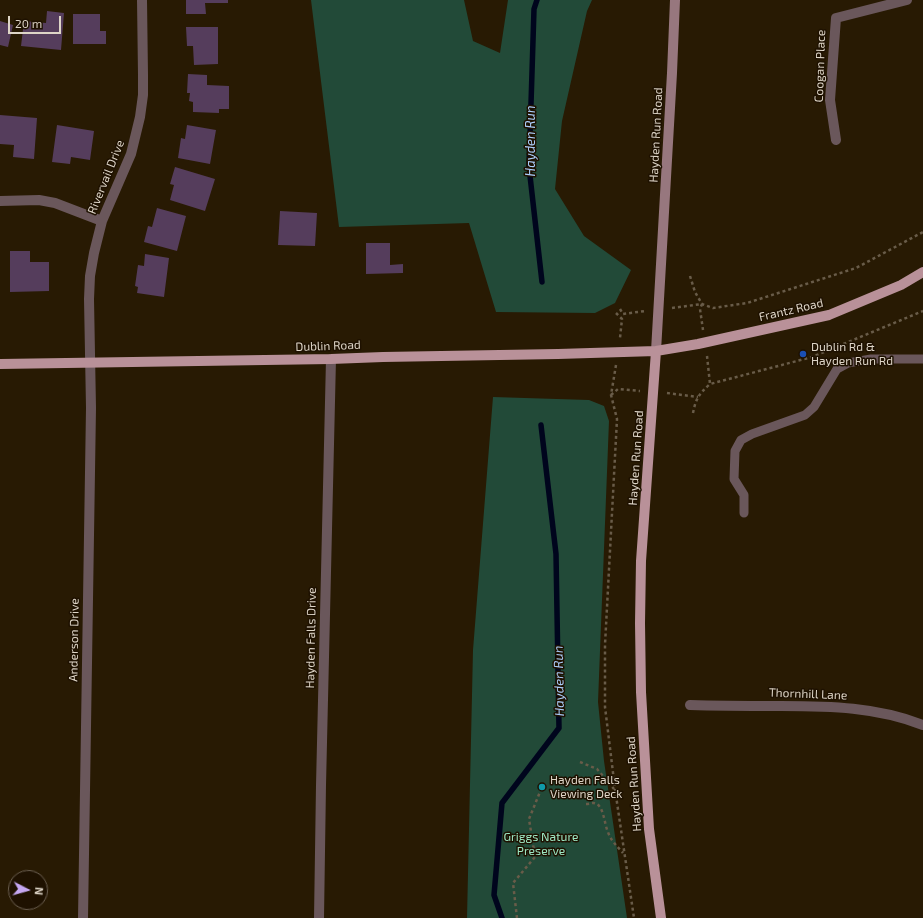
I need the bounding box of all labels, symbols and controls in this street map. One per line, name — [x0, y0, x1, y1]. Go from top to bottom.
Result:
scale bar — [10, 8, 63, 34]
text: 20 m — [15, 16, 42, 30]
street label: Coogan Place — [812, 29, 828, 103]
street label: Hayden Run Road — [646, 87, 666, 183]
water label: Hayden Run — [523, 106, 539, 176]
street label: Rivervail Drive — [85, 138, 127, 216]
street label: Frantz Road — [757, 296, 825, 324]
street label: Dublin Road — [295, 338, 361, 354]
place label: Dublin Rd & Hayden Run Rd — [811, 340, 893, 368]
marker: Dublin Rd & Hayden Run Rd — [798, 349, 808, 359]
street label: Hayden Run Road — [625, 410, 647, 506]
street label: Hayden Falls Drive — [303, 587, 319, 689]
street label: Anderson Drive — [66, 598, 82, 682]
water label: Hayden Run — [551, 645, 567, 717]
street label: Thornhill Lane — [769, 685, 847, 703]
street label: Hayden Run Road — [623, 736, 645, 832]
place label: Hayden Falls Viewing Deck — [550, 773, 622, 801]
marker: Hayden Falls Viewing Deck — [537, 782, 547, 792]
park label: Griggs Nature Preserve — [503, 830, 579, 858]
north arrow — [8, 870, 48, 910]
text: N — [33, 887, 46, 896]

